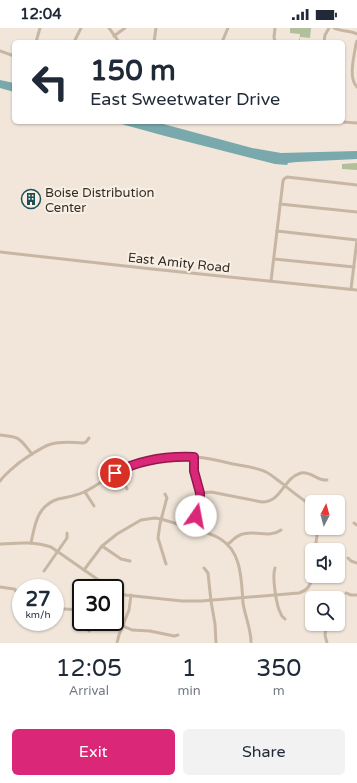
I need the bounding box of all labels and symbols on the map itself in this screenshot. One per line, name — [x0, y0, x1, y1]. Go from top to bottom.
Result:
place label: Boise Distribution Center — [45, 185, 154, 216]
building icon: Boise Distribution Center — [20, 188, 42, 210]
street label: East Amity Road — [127, 250, 231, 276]
pin — [98, 456, 132, 490]
position arrow — [175, 495, 217, 537]
north arrow — [305, 495, 345, 535]
speed limit sign: 30 — [72, 579, 124, 631]

